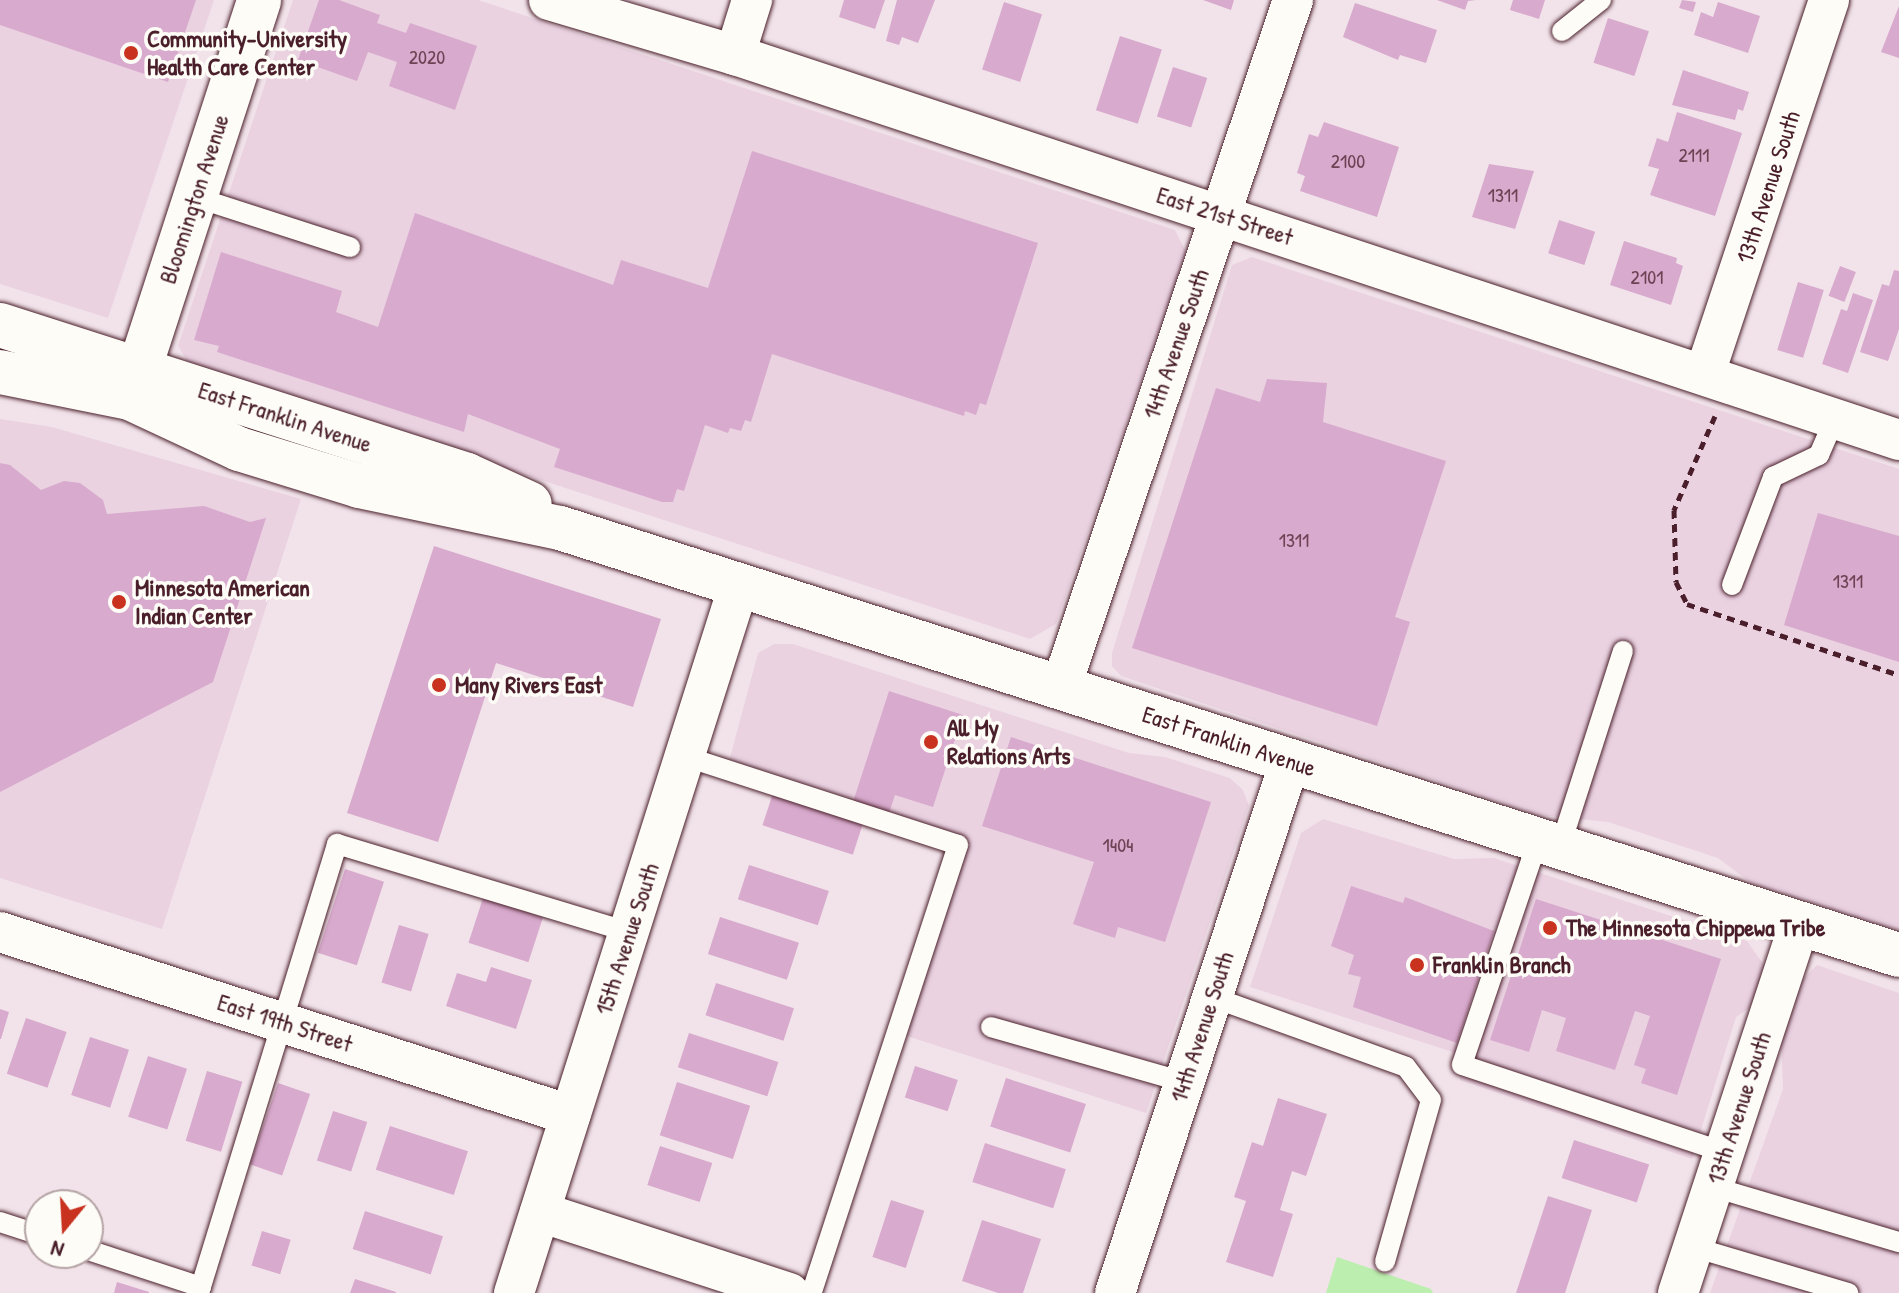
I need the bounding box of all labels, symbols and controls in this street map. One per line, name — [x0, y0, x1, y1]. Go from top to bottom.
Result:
place label: Community-University Health Care Center — [147, 25, 347, 81]
marker: Community-University Health Care Center — [122, 44, 140, 62]
house number: 2020 — [409, 44, 445, 68]
street label: 13th Avenue South — [1730, 107, 1806, 267]
street label: Bloomington Avenue — [153, 111, 235, 287]
house number: 2111 — [1678, 142, 1710, 166]
house number: 2100 — [1331, 148, 1365, 172]
street label: East 21st Street — [1153, 180, 1297, 252]
house number: 1311 — [1488, 182, 1518, 206]
house number: 2101 — [1631, 264, 1663, 288]
street label: 14th Avenue South — [1137, 265, 1215, 423]
street label: East Franklin Avenue — [195, 375, 375, 459]
house number: 1311 — [1279, 527, 1309, 551]
house number: 1311 — [1833, 568, 1863, 592]
place label: Minnesota American Indian Center — [135, 574, 310, 630]
marker: Minnesota American Indian Center — [110, 593, 128, 611]
place label: Many Rivers East — [455, 671, 602, 699]
marker: Many Rivers East — [430, 676, 448, 694]
street label: East Franklin Avenue — [1139, 699, 1319, 783]
place label: All My Relations Arts — [947, 714, 1071, 770]
marker: All My Relations Arts — [922, 733, 940, 751]
house number: 1404 — [1102, 832, 1134, 856]
street label: 15th Avenue South — [589, 860, 665, 1018]
place label: The Minnesota Chippewa Tribe — [1566, 914, 1825, 942]
marker: The Minnesota Chippewa Tribe — [1541, 919, 1559, 937]
street label: 14th Avenue South — [1164, 948, 1240, 1106]
place label: Franklin Branch — [1433, 951, 1571, 979]
marker: Franklin Branch — [1408, 956, 1426, 974]
street label: East 19th Street — [214, 988, 356, 1058]
street label: 13th Avenue South — [1701, 1028, 1777, 1188]
north arrow — [24, 1189, 104, 1269]
text: N — [47, 1234, 67, 1266]

